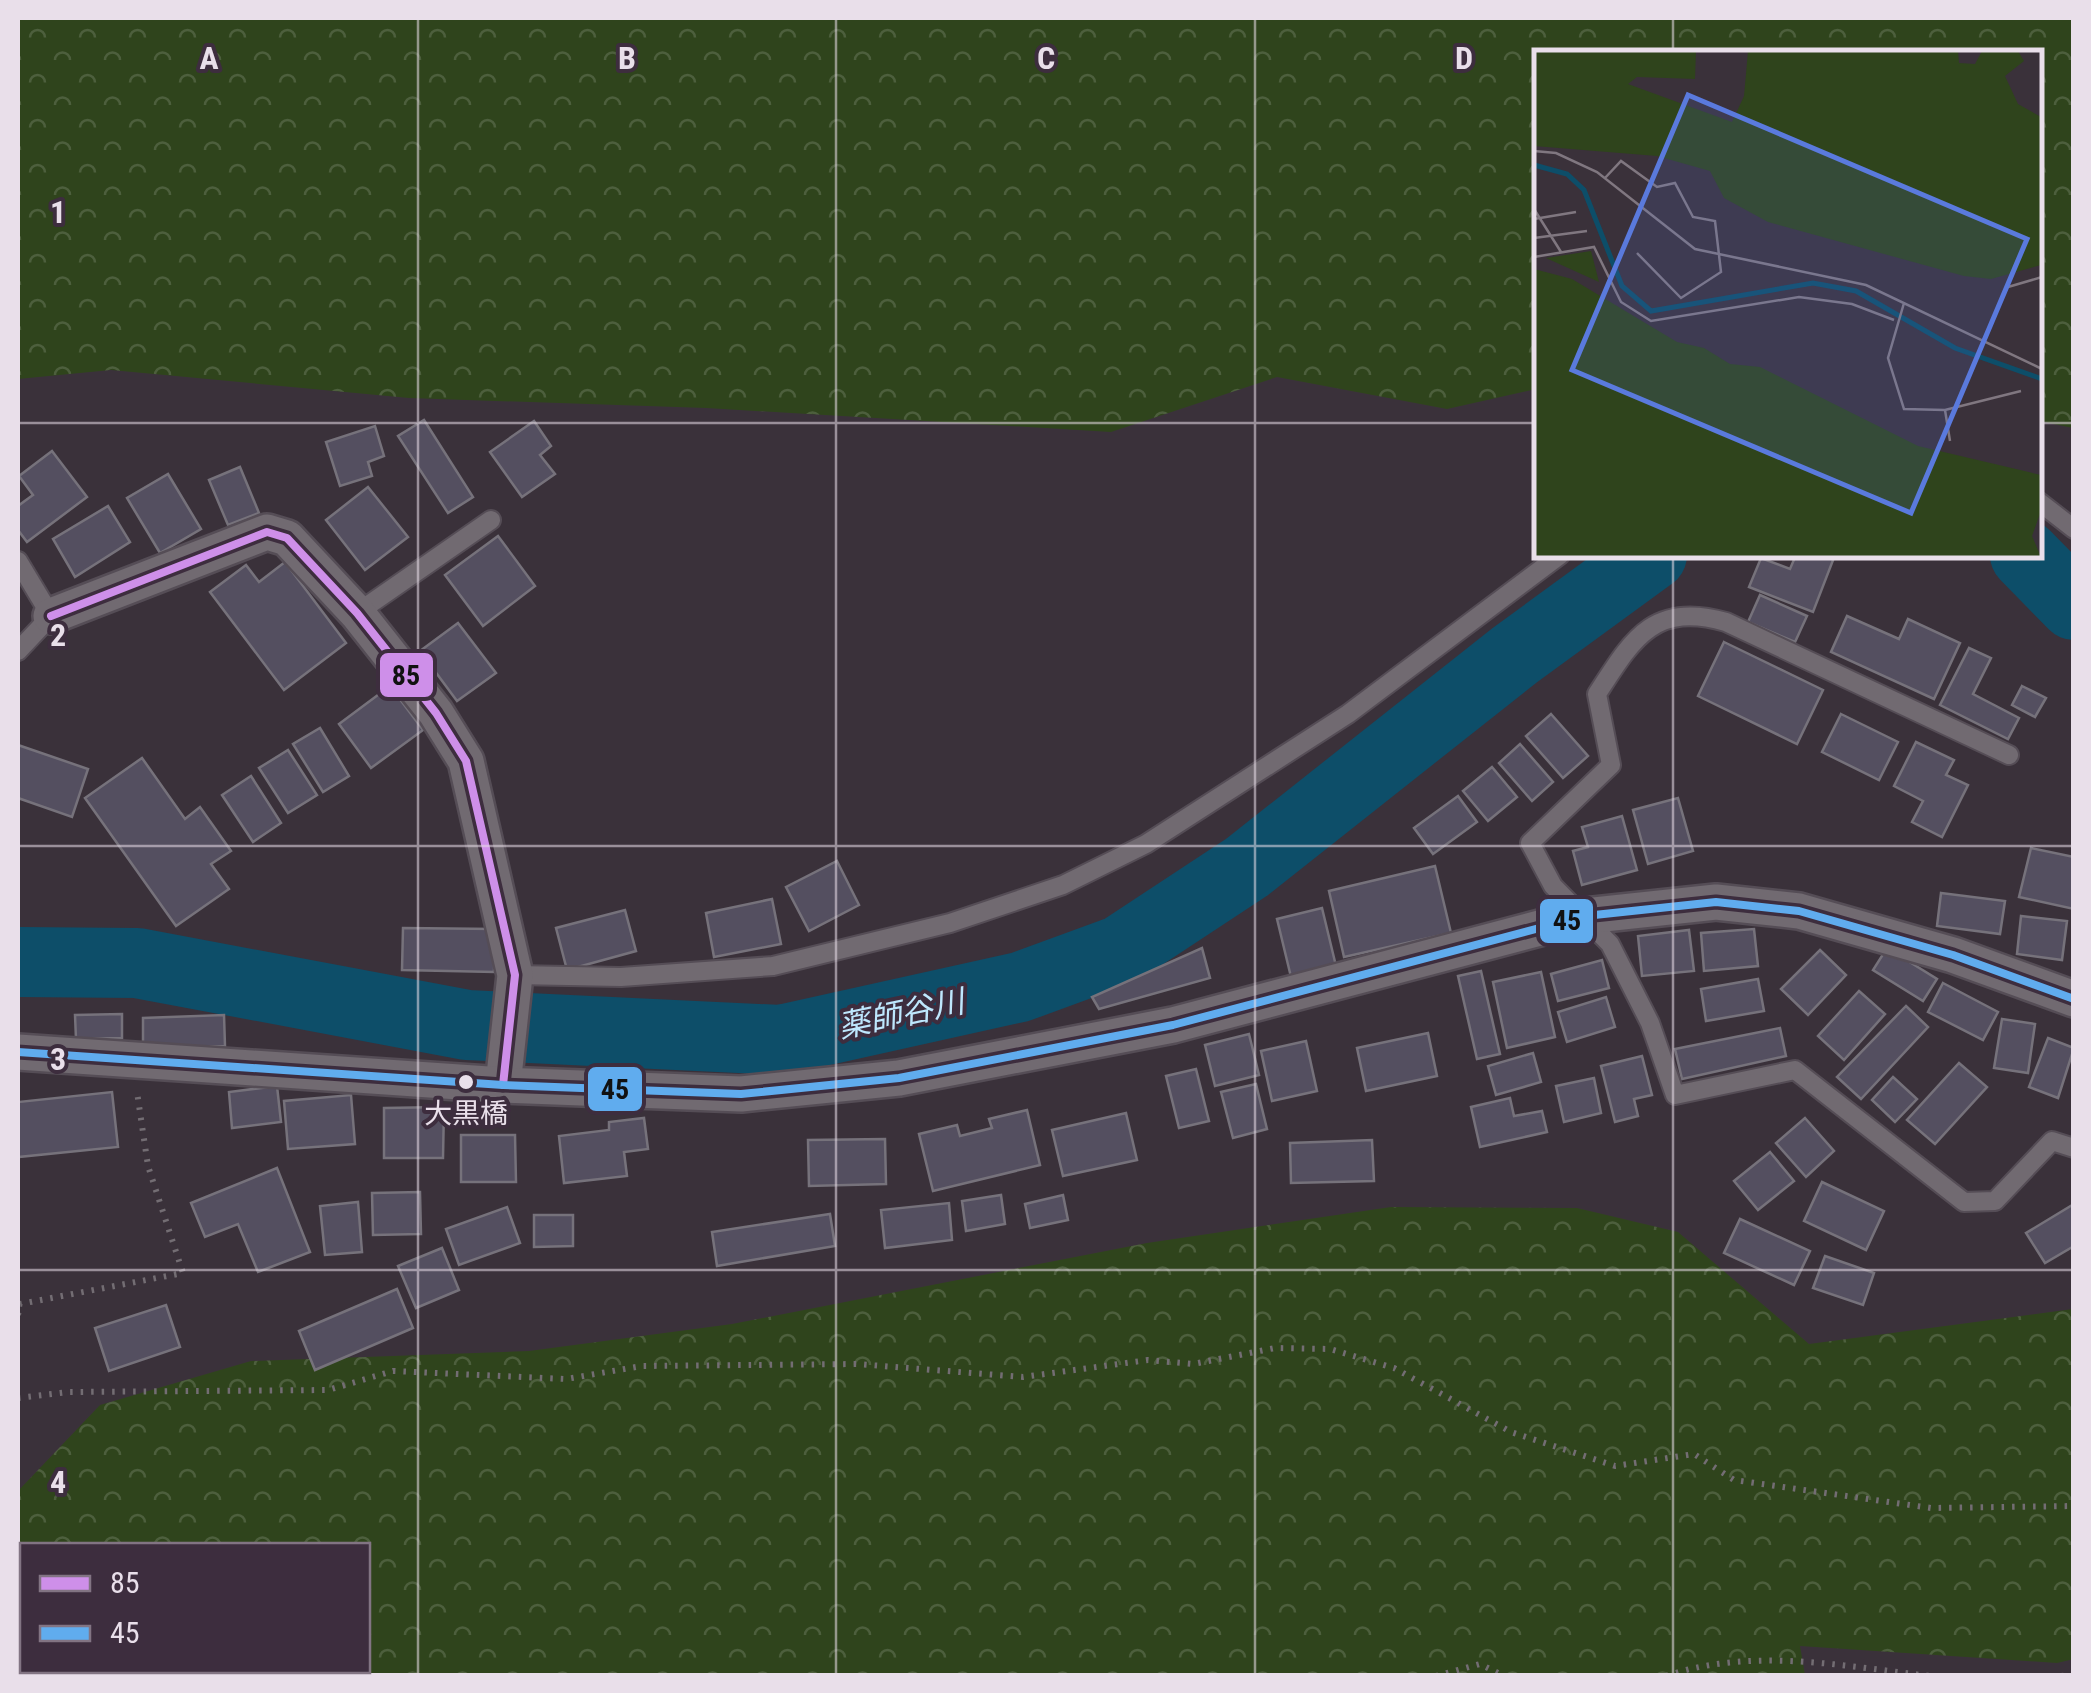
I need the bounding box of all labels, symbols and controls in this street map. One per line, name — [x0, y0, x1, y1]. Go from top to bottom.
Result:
text: A — [199, 39, 219, 77]
text: B — [618, 39, 636, 77]
text: C — [1037, 39, 1055, 77]
text: D — [1455, 39, 1473, 77]
inset map — [1534, 50, 2041, 558]
text: 1 — [50, 193, 66, 231]
text: 2 — [50, 616, 66, 654]
line badge: 85 — [378, 651, 435, 699]
text: 85 — [392, 659, 420, 692]
line badge: 45 — [1538, 897, 1595, 945]
text: 45 — [1553, 904, 1581, 937]
water label: 薬師谷川 — [834, 981, 970, 1046]
text: 3 — [50, 1040, 66, 1078]
line badge: 45 — [586, 1065, 644, 1113]
marker: 大黒橋 — [456, 1072, 476, 1092]
text: 45 — [601, 1073, 629, 1106]
place label: 大黒橋 — [424, 1097, 508, 1130]
text: 4 — [50, 1463, 66, 1501]
legend — [20, 1543, 370, 1673]
text: 85 — [110, 1565, 140, 1600]
text: 45 — [110, 1615, 140, 1650]

